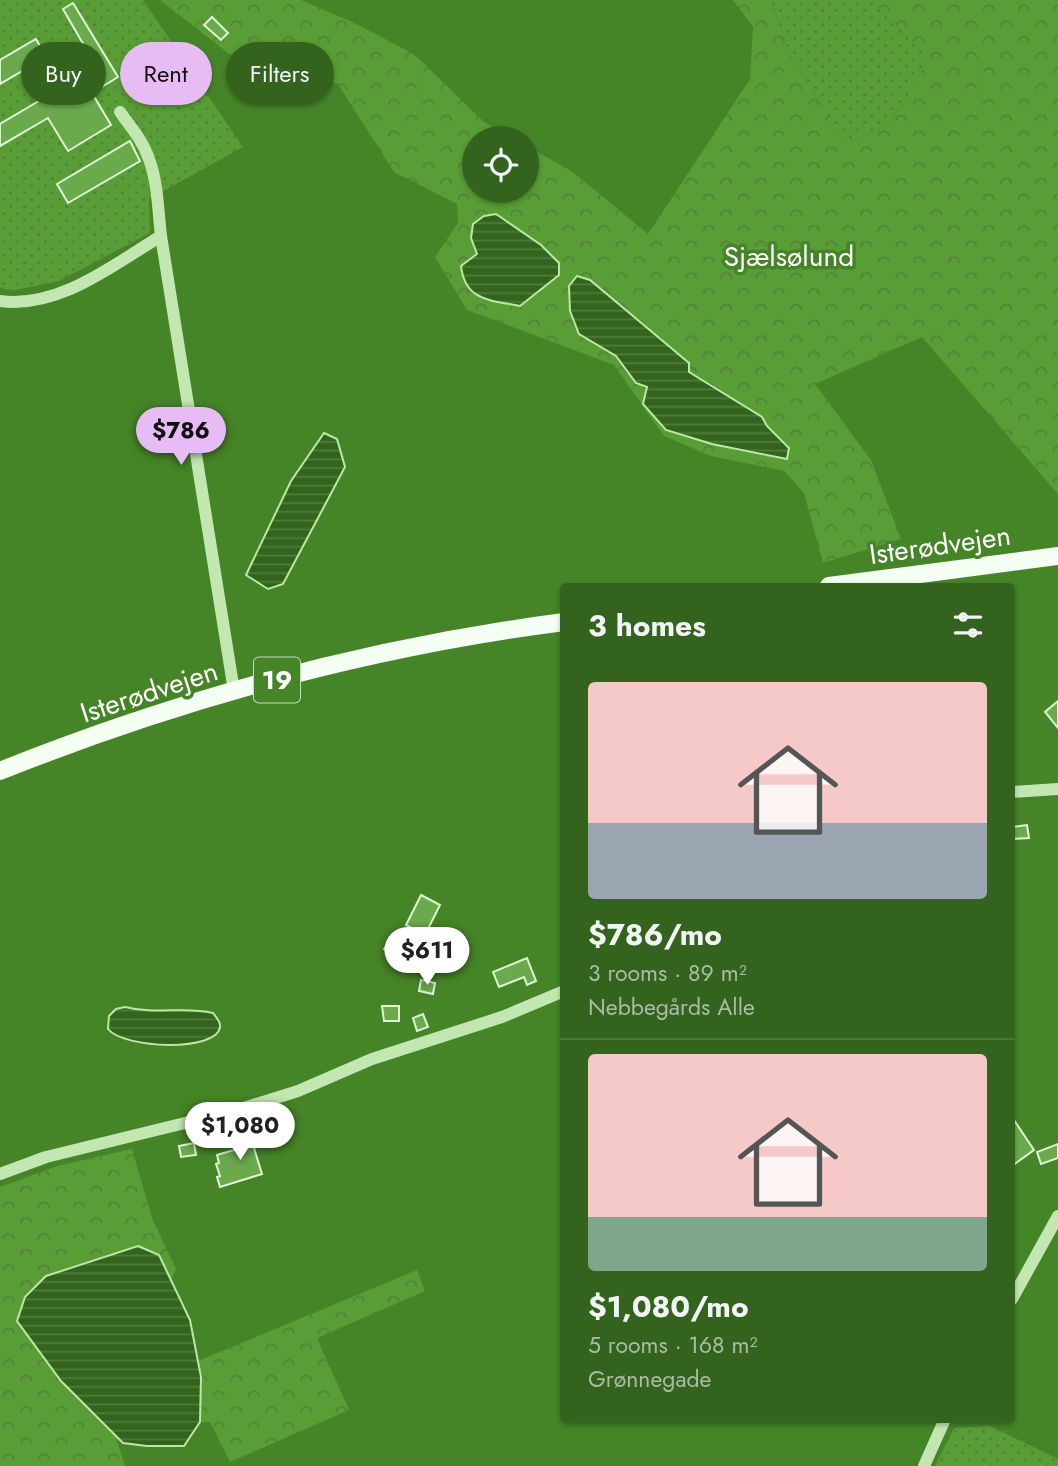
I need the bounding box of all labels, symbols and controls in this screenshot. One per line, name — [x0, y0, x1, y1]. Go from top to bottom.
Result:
chip: Buy — [21, 42, 106, 105]
chip: Rent — [120, 42, 212, 105]
chip: Filters — [226, 42, 334, 105]
map controls — [462, 126, 539, 203]
button: locate — [462, 126, 539, 203]
park label: Sjælsølund — [724, 236, 854, 277]
pin: $786 — [140, 407, 222, 467]
text: $786 — [152, 413, 210, 447]
street label: Isterødvejen — [867, 515, 1013, 575]
text: 3 homes — [588, 604, 706, 647]
icon: filters — [949, 606, 987, 644]
street label: Isterødvejen — [75, 650, 223, 734]
road number: 19 — [254, 658, 300, 702]
icon: home — [725, 727, 851, 853]
text: $786/mo — [588, 913, 722, 956]
pin: $611 — [386, 928, 468, 987]
text: $611 — [400, 933, 454, 967]
text: 3 rooms · 89 m² — [588, 956, 747, 990]
text: Nebbegårds Alle — [588, 990, 755, 1024]
icon: home — [725, 1099, 851, 1225]
pin: $1,080 — [183, 1102, 297, 1162]
text: $1,080 — [201, 1108, 279, 1142]
text: $1,080/mo — [588, 1285, 749, 1328]
text: 5 rooms · 168 m² — [588, 1328, 757, 1362]
text: Grønnegade — [588, 1362, 711, 1396]

